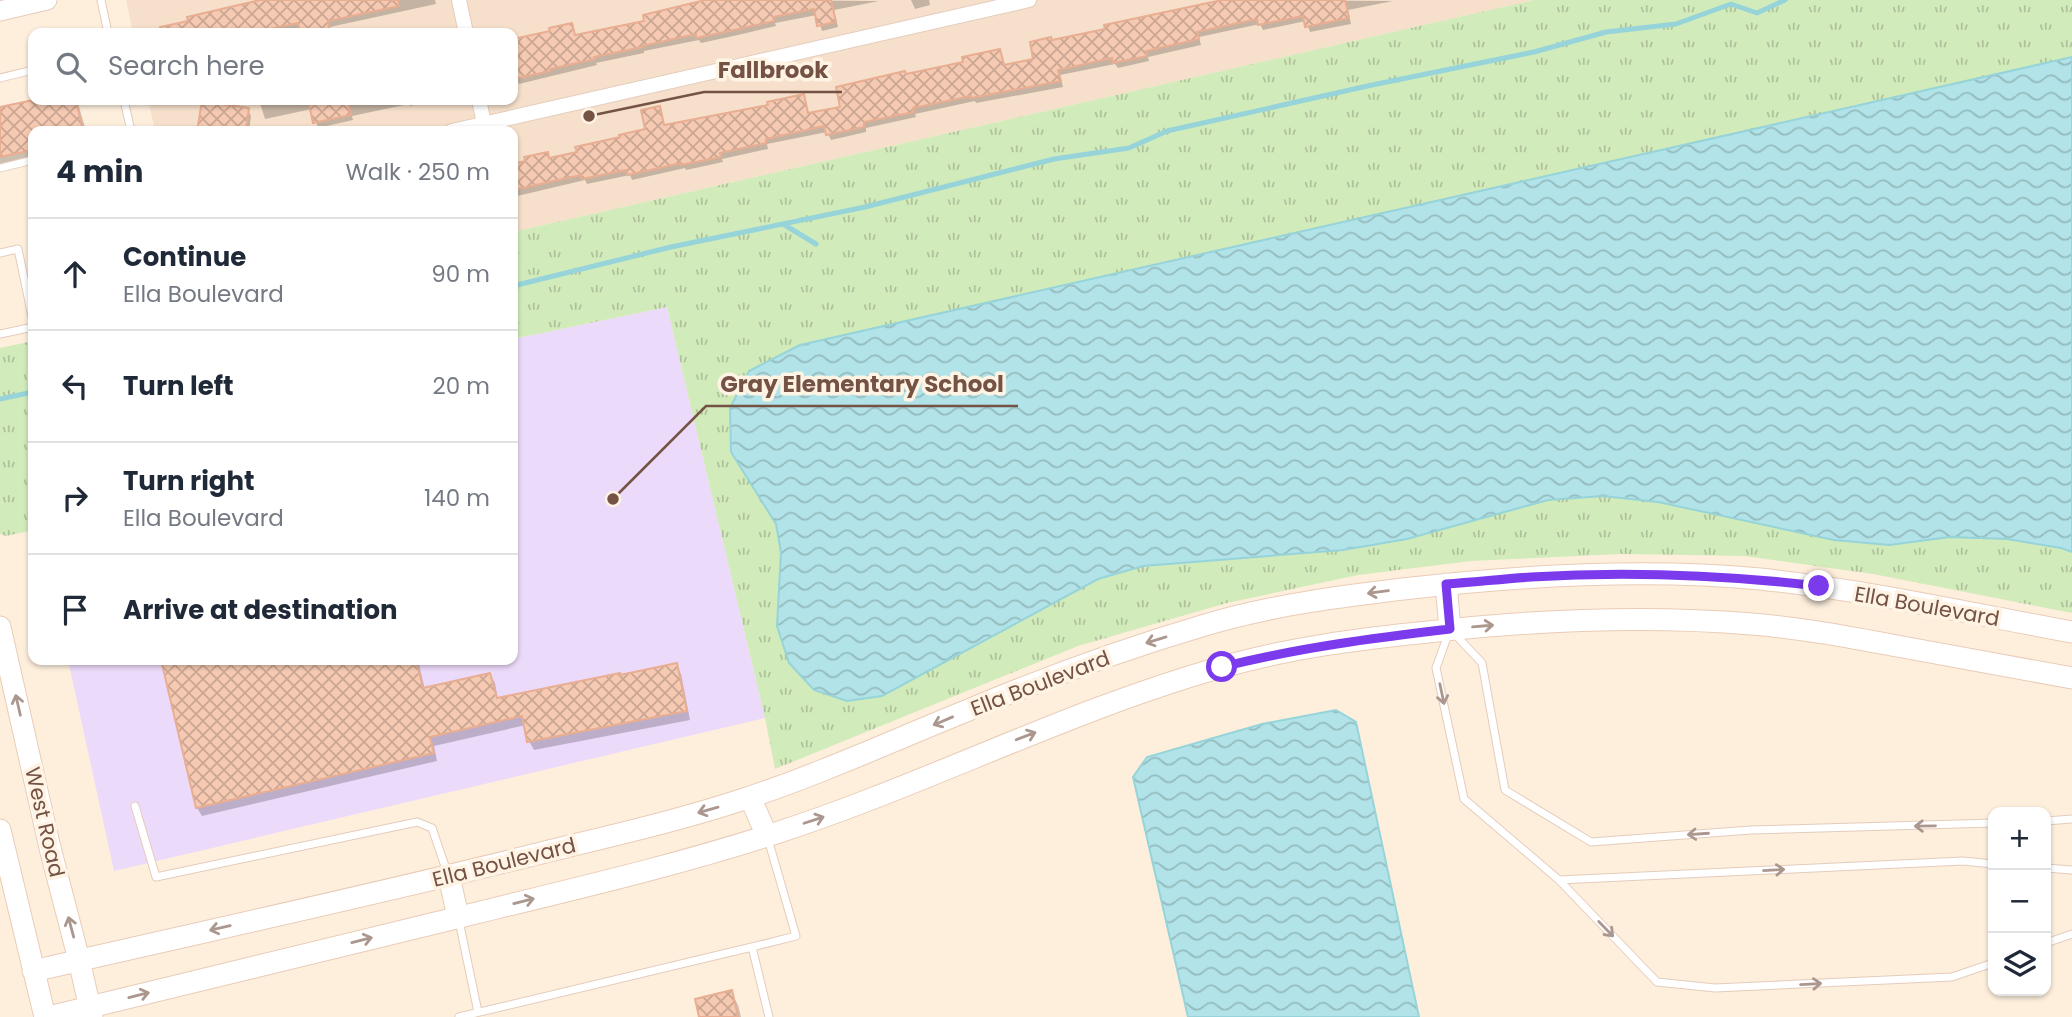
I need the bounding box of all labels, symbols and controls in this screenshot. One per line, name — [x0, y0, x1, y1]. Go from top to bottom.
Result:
search box — [28, 28, 518, 105]
icon: search — [52, 48, 90, 86]
text: Search here — [108, 48, 265, 84]
callout: Fallbrook — [704, 48, 842, 92]
text: Fallbrook — [718, 54, 829, 86]
text: 4 min — [56, 150, 144, 193]
text: Walk · 250 m — [345, 156, 490, 188]
text: Continue — [123, 239, 246, 275]
icon: ahead — [56, 255, 94, 293]
text: 90 m — [431, 258, 490, 290]
text: Ella Boulevard — [123, 278, 284, 310]
callout: Gray Elementary School — [706, 362, 1018, 406]
icon: left — [56, 367, 94, 405]
text: Turn left — [123, 368, 234, 404]
text: Gray Elementary School — [720, 368, 1004, 400]
text: 20 m — [432, 370, 490, 402]
text: Turn right — [123, 463, 255, 499]
icon: right — [56, 479, 94, 517]
text: 140 m — [424, 482, 490, 514]
text: Ella Boulevard — [123, 502, 284, 534]
route end — [1803, 570, 1834, 601]
street label: Ella Boulevard — [1852, 579, 2002, 633]
one-way arrow — [1367, 586, 1390, 599]
icon: arrive — [56, 591, 94, 629]
text: Arrive at destination — [123, 592, 398, 628]
one-way arrow — [1471, 620, 1494, 633]
one-way arrow — [1145, 635, 1167, 648]
street label: Ella Boulevard — [966, 643, 1114, 723]
route start — [1206, 651, 1237, 682]
one-way arrow — [1435, 682, 1449, 705]
one-way arrow — [11, 694, 24, 717]
one-way arrow — [933, 715, 955, 728]
one-way arrow — [1014, 729, 1036, 742]
street label: West Road — [18, 764, 72, 880]
one-way arrow — [697, 804, 719, 817]
map controls — [1988, 807, 2051, 996]
button: + — [1988, 807, 2051, 870]
one-way arrow — [803, 813, 825, 825]
one-way arrow — [1914, 820, 1937, 833]
one-way arrow — [1687, 828, 1710, 841]
street label: Ella Boulevard — [429, 830, 579, 894]
one-way arrow — [1762, 864, 1785, 877]
button: − — [1988, 870, 2051, 933]
one-way arrow — [513, 894, 535, 907]
one-way arrow — [64, 916, 77, 939]
one-way arrow — [1598, 920, 1615, 937]
one-way arrow — [209, 922, 232, 935]
one-way arrow — [351, 933, 373, 946]
button: layers — [1988, 933, 2051, 996]
one-way arrow — [1799, 977, 1822, 990]
one-way arrow — [127, 988, 150, 1001]

